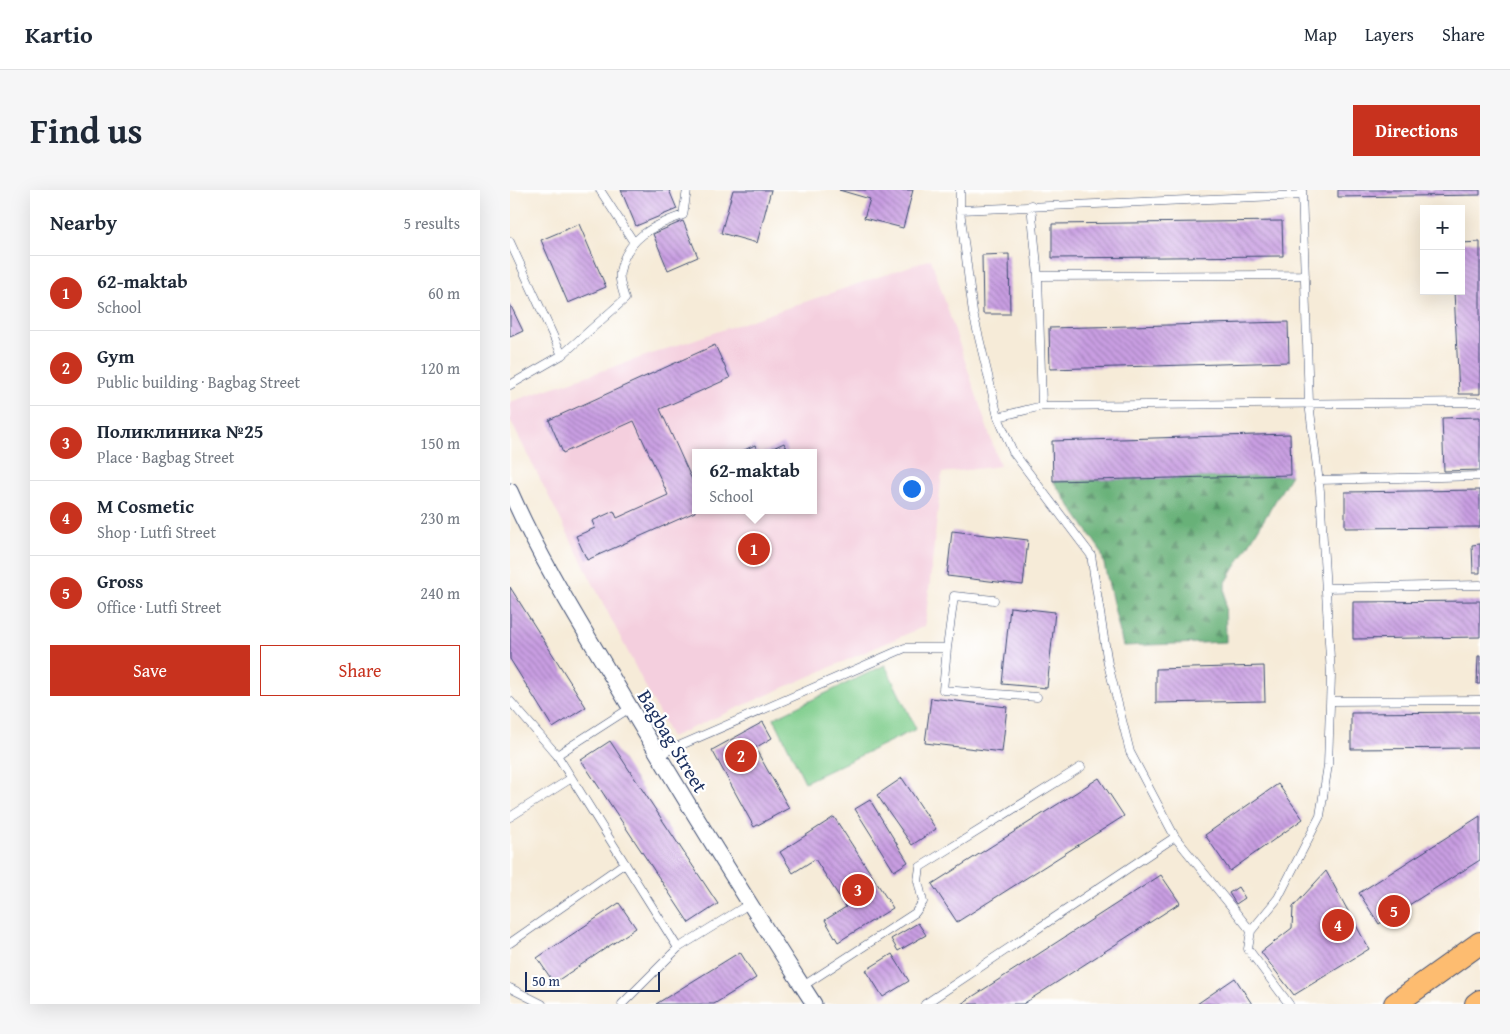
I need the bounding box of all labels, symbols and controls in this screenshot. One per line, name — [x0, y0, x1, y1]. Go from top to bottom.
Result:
text: Kartio — [25, 17, 93, 52]
text: Map — [1304, 21, 1337, 48]
text: Layers — [1365, 21, 1414, 48]
text: Share — [1442, 21, 1485, 48]
text: Find us — [30, 105, 143, 156]
button: Directions — [1353, 105, 1480, 156]
map controls — [1420, 205, 1465, 295]
button: + — [1420, 205, 1465, 250]
text: Nearby — [50, 207, 117, 238]
text: 5 results — [403, 211, 460, 235]
button: − — [1420, 250, 1465, 295]
text: 62-maktab — [97, 267, 188, 295]
text: 1 — [62, 281, 70, 305]
text: 60 m — [428, 281, 460, 305]
text: School — [97, 295, 141, 319]
text: Gym — [97, 342, 135, 370]
text: 2 — [62, 356, 70, 380]
text: 120 m — [420, 356, 460, 380]
text: Public building · Bagbag Street — [97, 370, 300, 394]
text: Поликлиника №25 — [97, 417, 264, 445]
text: 3 — [62, 431, 70, 455]
text: 150 m — [420, 431, 460, 455]
text: Place · Bagbag Street — [97, 445, 234, 469]
popup — [692, 449, 817, 514]
text: 62-maktab — [709, 456, 800, 484]
your location — [899, 476, 925, 502]
text: School — [709, 484, 754, 508]
text: M Cosmetic — [97, 492, 194, 520]
text: 4 — [62, 506, 70, 530]
text: 230 m — [420, 506, 460, 530]
text: Shop · Lutfi Street — [97, 520, 216, 544]
pin: 1 — [738, 530, 770, 568]
text: Gross — [97, 567, 143, 595]
text: 5 — [62, 581, 70, 605]
text: 240 m — [420, 581, 460, 605]
text: Office · Lutfi Street — [97, 595, 222, 619]
button: Save — [50, 645, 250, 696]
button: Share — [260, 645, 460, 696]
street label: Bagbag Street — [631, 684, 715, 798]
pin: 2 — [725, 737, 757, 775]
pin: 3 — [842, 871, 874, 909]
pin: 5 — [1378, 892, 1410, 930]
pin: 4 — [1322, 906, 1354, 944]
scale bar — [525, 969, 660, 992]
text: 50 m — [532, 971, 560, 991]

